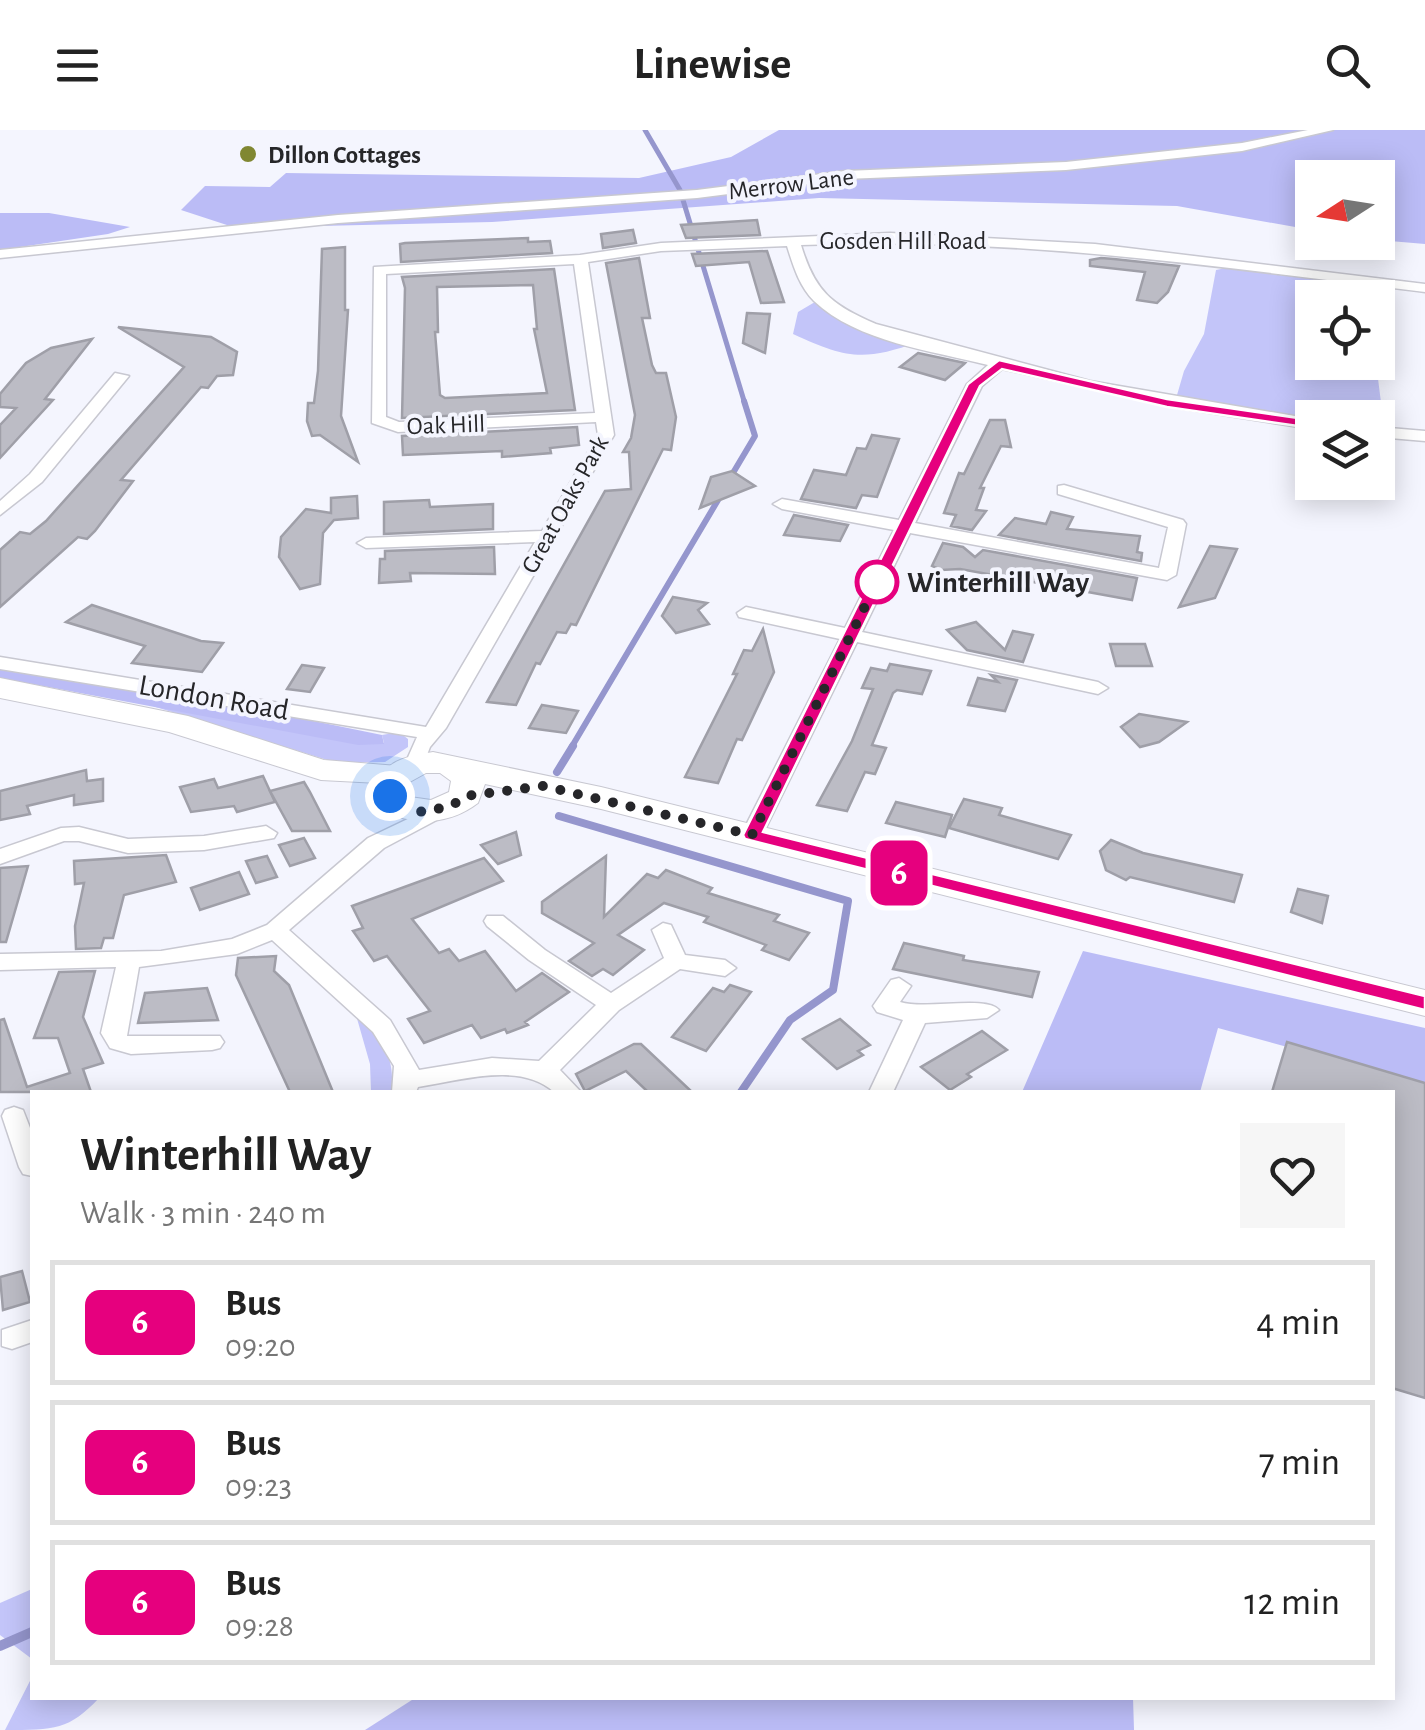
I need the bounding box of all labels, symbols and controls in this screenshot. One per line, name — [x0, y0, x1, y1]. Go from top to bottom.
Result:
icon: menu — [50, 38, 105, 93]
icon: search — [1320, 38, 1375, 93]
text: Linewise — [634, 42, 791, 87]
marker: Dillon Cottages — [237, 143, 259, 165]
place label: Dillon Cottages — [268, 143, 421, 168]
north arrow — [1295, 160, 1395, 260]
map controls — [1295, 160, 1395, 500]
street label: Merrow Lane — [727, 164, 855, 205]
street label: Gosden Hill Road — [820, 229, 986, 254]
button: locate — [1295, 280, 1395, 380]
button: layers — [1295, 400, 1395, 500]
street label: Oak Hill — [406, 412, 486, 439]
street label: Great Oaks Park — [517, 431, 614, 578]
marker: Winterhill Way — [856, 561, 898, 603]
place label: Winterhill Way — [907, 568, 1090, 598]
street label: London Road — [136, 670, 291, 726]
your location — [365, 771, 415, 821]
line badge: 6 — [866, 840, 932, 906]
text: 6 — [891, 856, 907, 891]
button: heart — [1240, 1123, 1345, 1228]
text: Winterhill Way — [80, 1132, 372, 1180]
text: Walk · 3 min · 240 m — [80, 1197, 326, 1229]
text: Bus — [225, 1285, 281, 1323]
text: 4 min — [1256, 1304, 1340, 1342]
text: 6 — [132, 1305, 148, 1340]
text: 09:20 — [225, 1330, 296, 1362]
text: Bus — [225, 1425, 281, 1463]
text: 7 min — [1259, 1444, 1340, 1482]
text: 6 — [132, 1445, 148, 1480]
text: 09:23 — [225, 1470, 292, 1502]
text: Bus — [225, 1565, 281, 1603]
text: 12 min — [1244, 1584, 1340, 1622]
text: 6 — [132, 1585, 148, 1620]
text: 09:28 — [225, 1610, 294, 1642]

